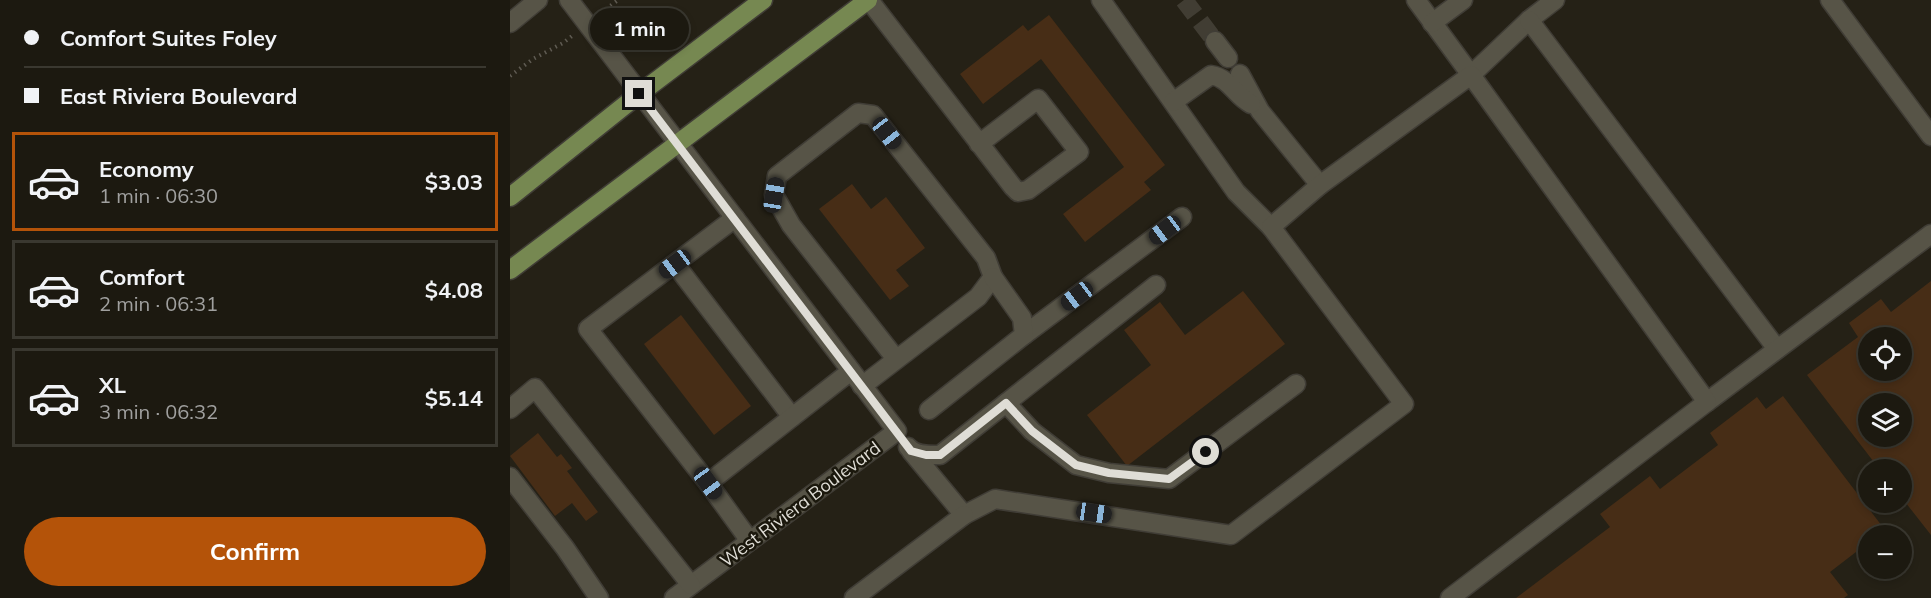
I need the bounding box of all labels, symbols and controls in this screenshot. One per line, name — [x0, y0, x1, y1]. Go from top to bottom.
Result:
callout: 1 min — [590, 7, 688, 49]
text: 1 min — [613, 16, 666, 41]
text: Comfort Suites Foley — [60, 24, 277, 52]
route end — [625, 80, 652, 107]
text: East Riviera Boulevard — [60, 82, 298, 110]
car — [869, 113, 905, 153]
icon: car — [27, 155, 81, 209]
text: Economy — [99, 155, 194, 183]
text: $3.03 — [425, 168, 483, 196]
car — [762, 176, 786, 214]
text: 1 min · 06:30 — [99, 183, 218, 208]
car — [1145, 212, 1185, 248]
car — [655, 246, 695, 282]
icon: car — [27, 263, 81, 317]
text: Comfort — [99, 263, 185, 291]
text: $4.08 — [425, 276, 483, 304]
car — [1057, 278, 1097, 314]
text: 2 min · 06:31 — [99, 291, 218, 316]
map controls — [1858, 327, 1912, 579]
button: locate — [1858, 327, 1912, 381]
icon: car — [27, 371, 81, 425]
text: XL — [99, 371, 126, 399]
text: $5.14 — [425, 384, 483, 412]
button: layers — [1858, 393, 1912, 447]
text: 3 min · 06:32 — [99, 399, 218, 424]
street label: West Riviera Boulevard — [715, 436, 885, 572]
route start — [1192, 438, 1219, 465]
button: + — [1858, 459, 1912, 513]
car — [690, 463, 726, 503]
car — [1075, 502, 1113, 524]
button: Confirm — [24, 517, 486, 586]
button: − — [1858, 525, 1912, 579]

